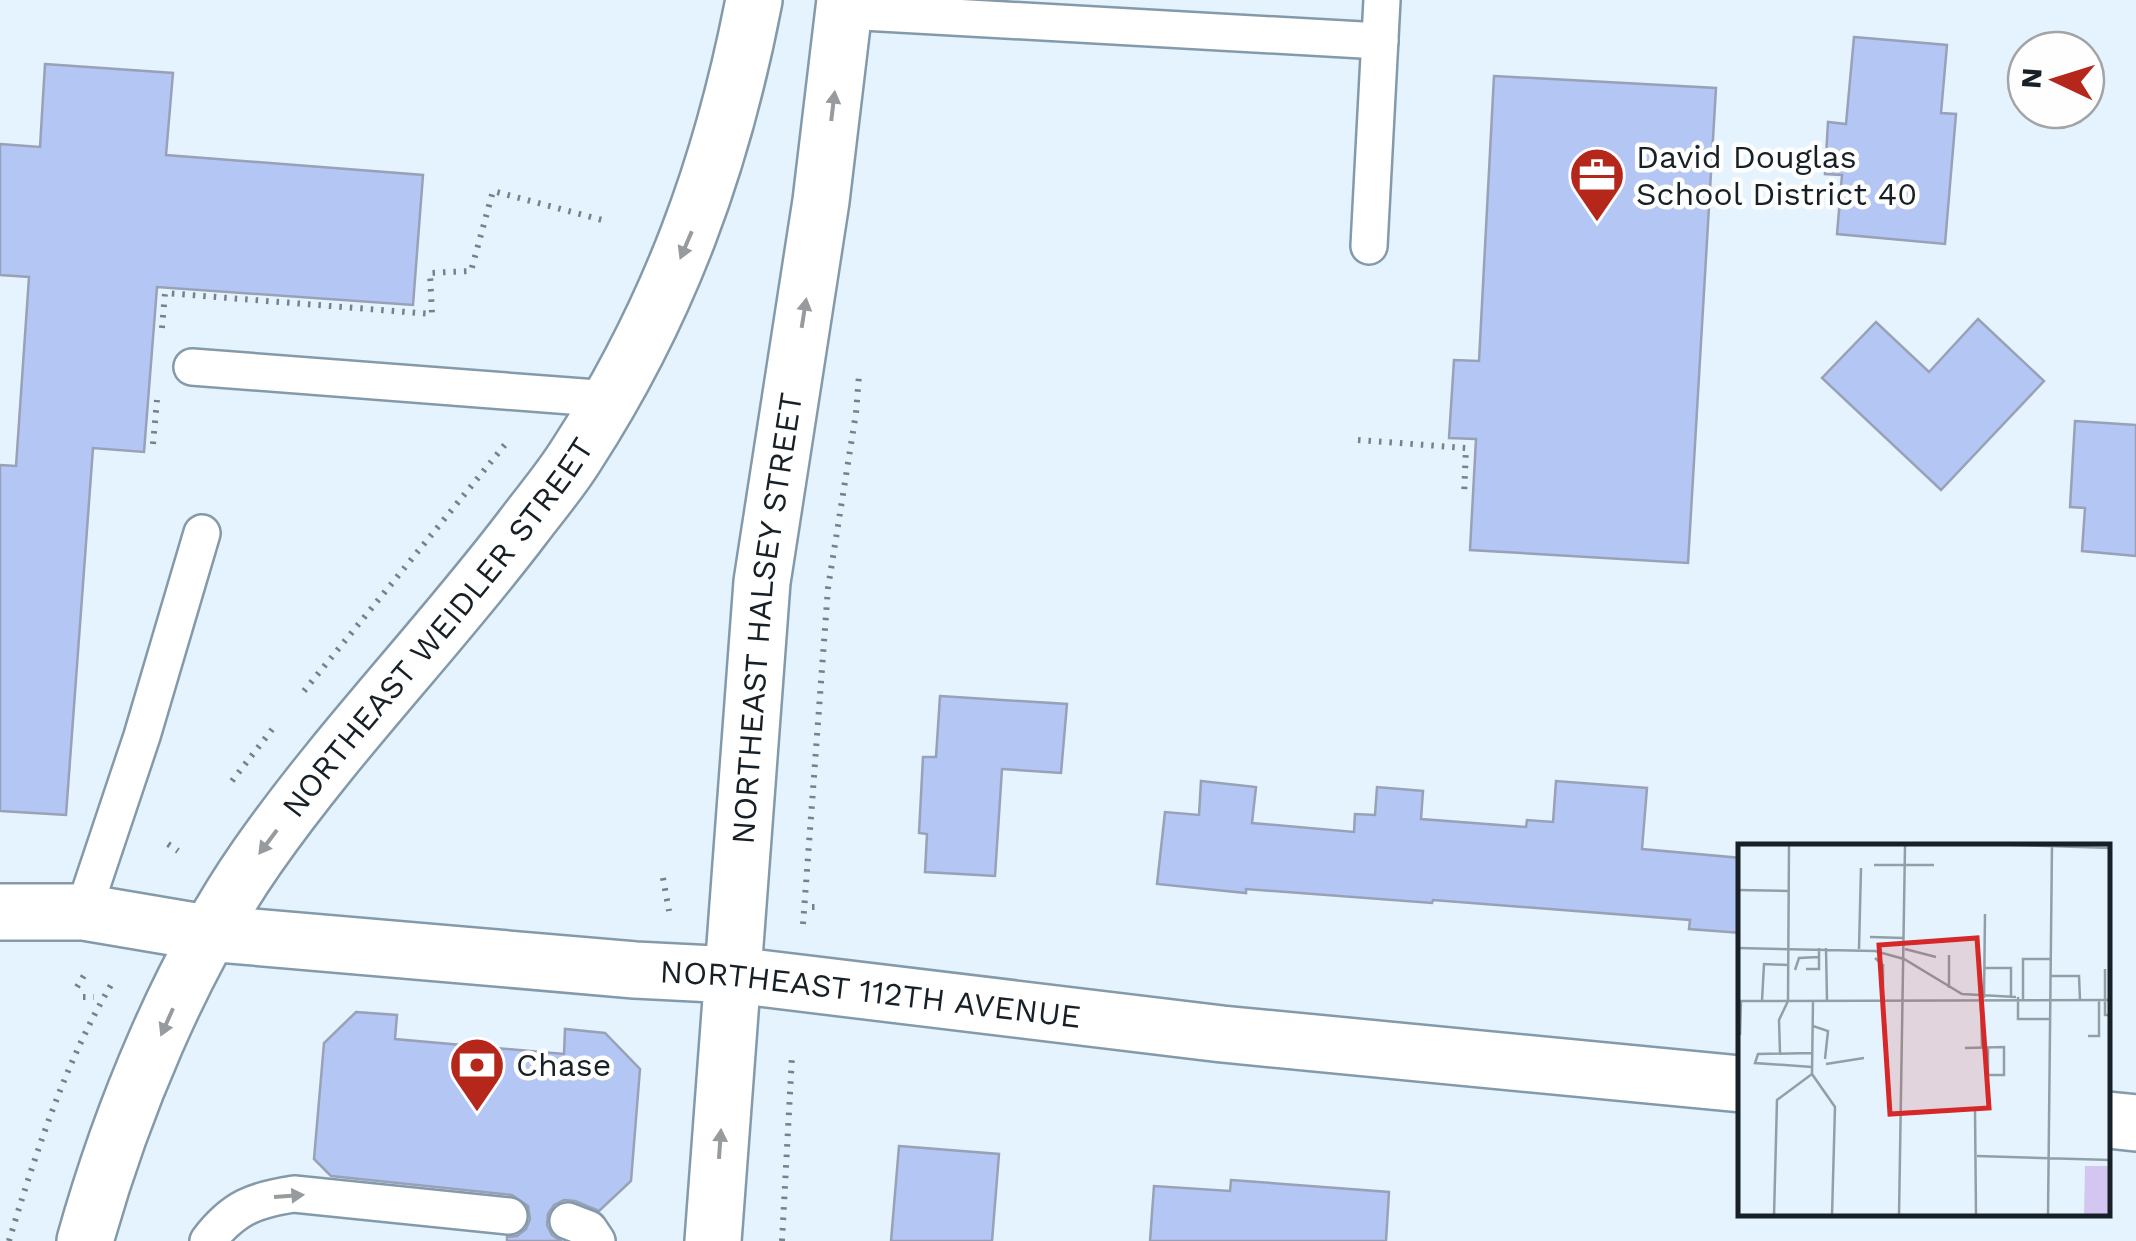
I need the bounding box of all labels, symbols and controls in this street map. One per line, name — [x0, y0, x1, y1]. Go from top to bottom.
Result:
north arrow — [2006, 30, 2106, 130]
text: N — [2014, 67, 2049, 90]
one-way arrow — [825, 90, 841, 122]
place label: David Douglas School District 40 — [1636, 138, 1917, 213]
office icon: David Douglas School District 40 — [1567, 145, 1627, 224]
one-way arrow — [677, 230, 693, 260]
one-way arrow — [796, 296, 812, 328]
street label: NORTHEAST HALSEY STREET — [724, 390, 810, 846]
street label: NORTHEAST WEIDLER STREET — [274, 430, 602, 825]
one-way arrow — [259, 829, 279, 855]
inset map — [1738, 844, 2111, 1216]
street label: NORTHEAST 112TH AVENUE — [659, 952, 1083, 1036]
one-way arrow — [159, 1007, 175, 1037]
bank icon: Chase — [447, 1035, 507, 1114]
place label: Chase — [516, 1046, 611, 1084]
one-way arrow — [713, 1127, 729, 1159]
one-way arrow — [274, 1188, 305, 1204]

